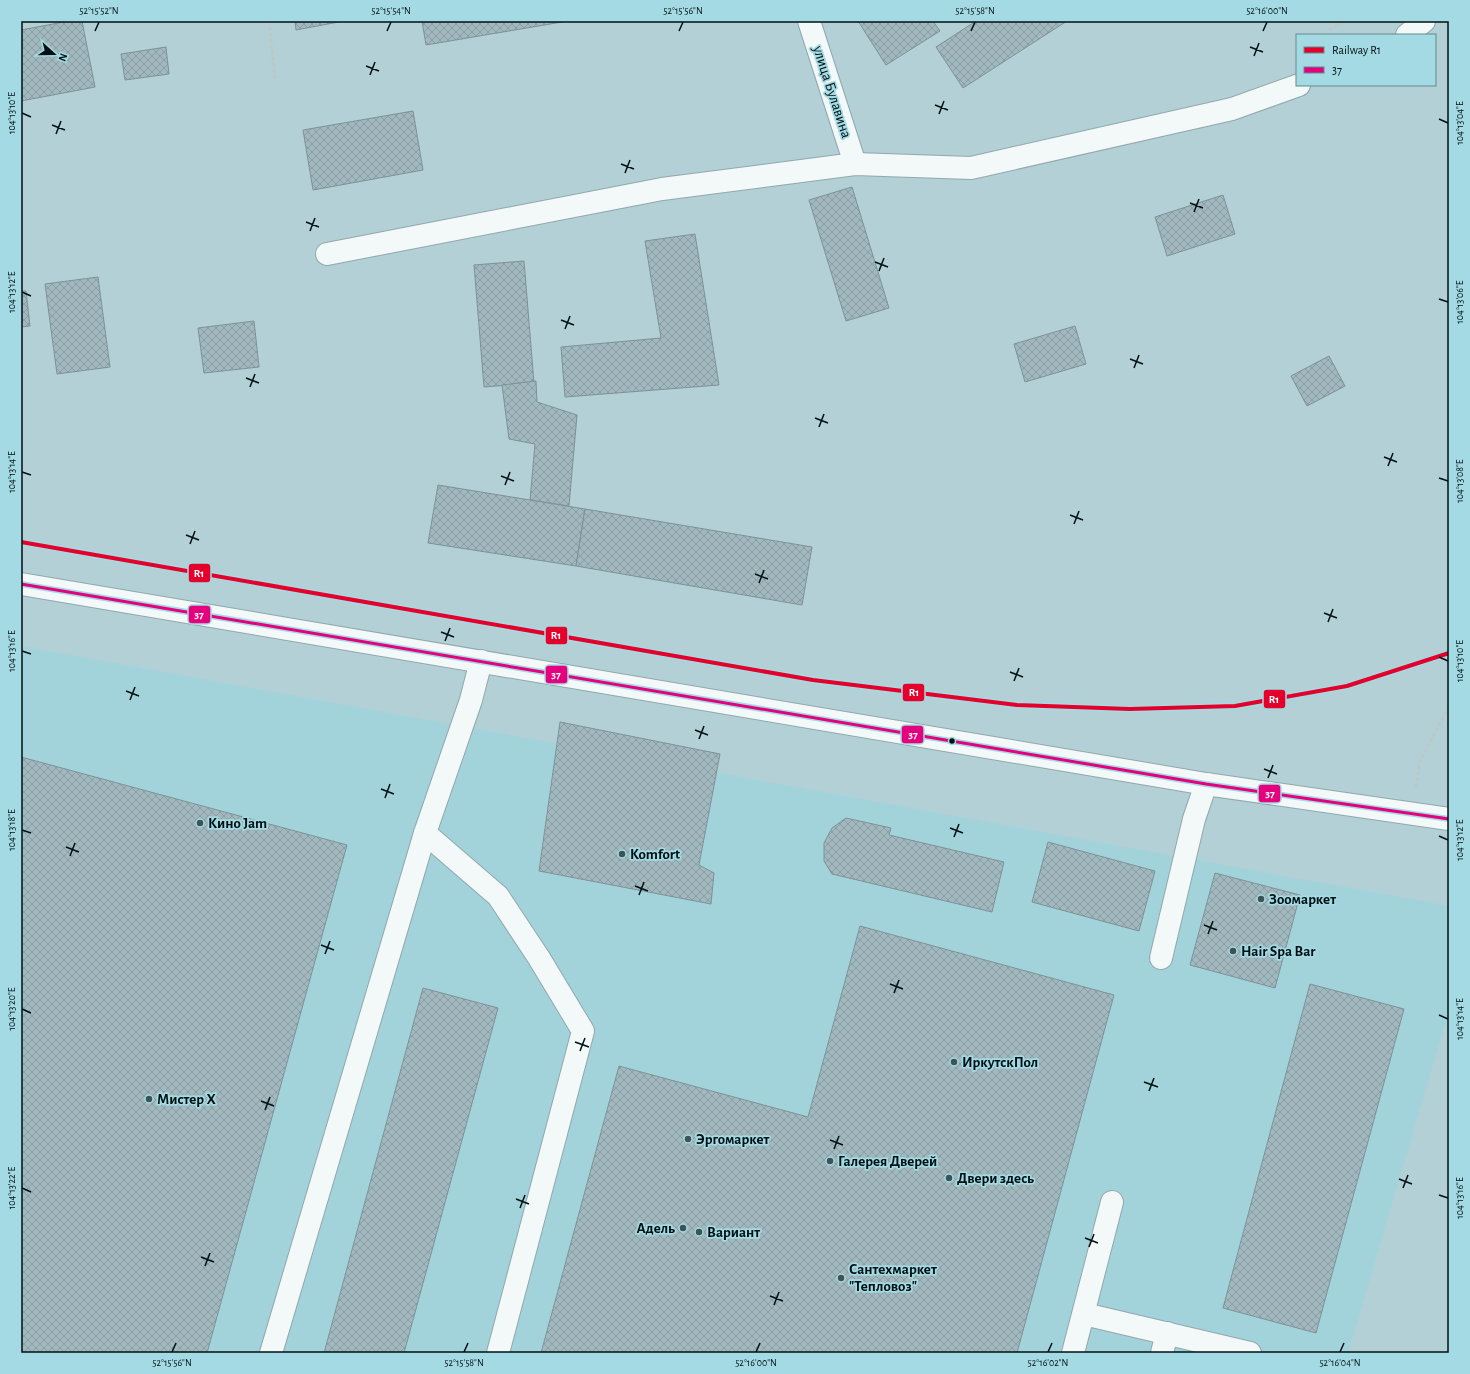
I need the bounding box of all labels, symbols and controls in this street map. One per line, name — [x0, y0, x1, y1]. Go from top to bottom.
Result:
text: 52°15'52"N — [79, 6, 119, 16]
text: 52°15'54"N — [371, 6, 411, 16]
text: 52°15'56"N — [663, 6, 703, 16]
text: 52°15'58"N — [955, 6, 995, 16]
text: 52°16'00"N — [1246, 6, 1288, 16]
north arrow — [34, 34, 74, 74]
legend — [1296, 34, 1436, 86]
street label: улица Булавина — [810, 43, 854, 140]
text: Railway R1 — [1332, 44, 1381, 57]
text: N — [56, 52, 69, 63]
text: 37 — [1332, 64, 1342, 76]
text: 104°13'10"E — [7, 92, 17, 134]
text: 104°13'04"E — [1455, 101, 1465, 145]
text: 104°13'12"E — [7, 271, 17, 313]
text: 104°13'06"E — [1455, 280, 1465, 324]
text: 104°13'14"E — [7, 451, 17, 493]
text: 104°13'08"E — [1455, 459, 1465, 503]
line badge: R1 — [188, 563, 211, 583]
text: R1 — [194, 568, 204, 579]
line badge: 37 — [188, 605, 211, 624]
text: 37 — [194, 609, 204, 620]
line badge: R1 — [545, 626, 568, 645]
text: 104°13'16"E — [7, 630, 17, 672]
text: R1 — [551, 630, 561, 641]
text: 104°13'10"E — [1455, 640, 1465, 682]
line badge: 37 — [545, 665, 568, 684]
text: 37 — [551, 669, 561, 680]
line badge: R1 — [902, 683, 925, 702]
text: R1 — [909, 687, 919, 698]
line badge: R1 — [1263, 689, 1286, 709]
text: R1 — [1269, 694, 1279, 705]
line badge: 37 — [901, 725, 924, 744]
text: 37 — [908, 729, 918, 740]
unlabelled marker — [947, 736, 957, 746]
line badge: 37 — [1258, 784, 1281, 803]
text: 37 — [1265, 788, 1275, 799]
text: 104°13'18"E — [7, 809, 17, 851]
place label: Кино Jam — [208, 816, 267, 831]
marker: Кино Jam — [195, 818, 205, 828]
text: 104°13'12"E — [1455, 819, 1465, 861]
place label: Komfort — [630, 847, 680, 862]
marker: Komfort — [617, 849, 627, 859]
place label: Зоомаркет — [1269, 892, 1336, 907]
marker: Зоомаркет — [1256, 894, 1266, 904]
place label: Hair Spa Bar — [1241, 944, 1316, 959]
marker: Hair Spa Bar — [1228, 946, 1238, 956]
text: 104°13'20"E — [7, 987, 17, 1031]
text: 104°13'14"E — [1455, 998, 1465, 1040]
place label: ИркутскПол — [962, 1055, 1038, 1070]
marker: ИркутскПол — [949, 1057, 959, 1067]
place label: Мистер Х — [157, 1092, 216, 1107]
marker: Мистер Х — [144, 1094, 154, 1104]
place label: Эргомаркет — [696, 1132, 769, 1147]
marker: Эргомаркет — [683, 1134, 693, 1144]
place label: Галерея Дверей — [838, 1154, 937, 1169]
marker: Галерея Дверей — [825, 1156, 835, 1166]
text: 104°13'22"E — [7, 1167, 17, 1209]
place label: Двери здесь — [957, 1171, 1034, 1186]
marker: Двери здесь — [944, 1173, 954, 1183]
text: 104°13'16"E — [1455, 1177, 1465, 1219]
place label: Адель — [636, 1221, 675, 1236]
marker: Адель — [678, 1223, 688, 1233]
place label: Вариант — [707, 1225, 760, 1240]
marker: Вариант — [694, 1227, 704, 1237]
place label: Сантехмаркет "Тепловоз" — [849, 1262, 937, 1294]
marker: Сантехмаркет "Тепловоз" — [836, 1273, 846, 1283]
text: 52°15'56"N — [152, 1358, 192, 1368]
text: 52°15'58"N — [444, 1358, 484, 1368]
text: 52°16'00"N — [735, 1358, 777, 1368]
text: 52°16'02"N — [1028, 1358, 1068, 1368]
text: 52°16'04"N — [1319, 1358, 1361, 1368]

